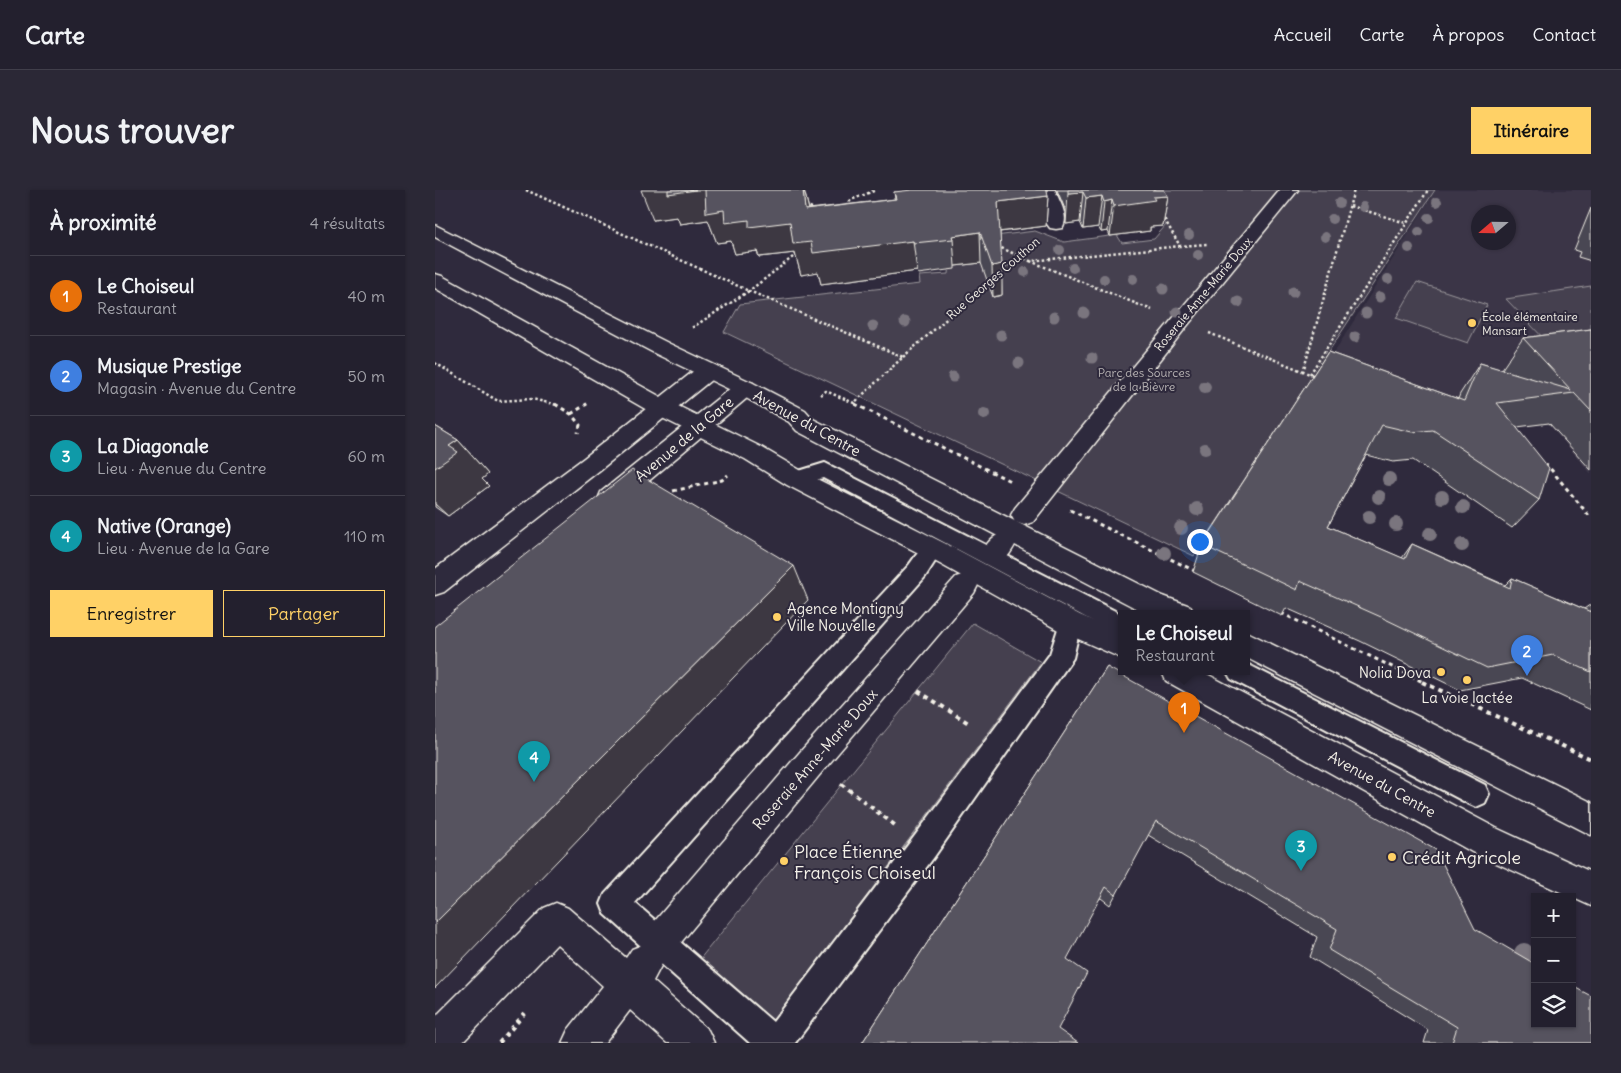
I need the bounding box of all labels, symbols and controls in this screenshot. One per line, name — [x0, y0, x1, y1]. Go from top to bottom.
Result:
text: Carte — [25, 20, 85, 50]
text: Accueil — [1274, 23, 1332, 46]
text: Carte — [1360, 23, 1405, 46]
text: À propos — [1433, 23, 1504, 46]
text: Contact — [1532, 23, 1596, 46]
button: Itinéraire — [1471, 107, 1591, 154]
text: Nous trouver — [30, 108, 234, 152]
north arrow — [1471, 205, 1516, 250]
text: À proximité — [50, 209, 157, 236]
text: 4 résultats — [310, 213, 385, 233]
street label: Rue Georges Couthon — [943, 234, 1043, 322]
street label: Roseraie Anne-Marie Doux — [1151, 234, 1255, 354]
text: Le Choiseul — [97, 274, 194, 298]
text: 1 — [63, 286, 69, 306]
text: 40 m — [347, 286, 385, 306]
text: Restaurant — [97, 298, 177, 318]
place label: École élémentaire Mansart — [1482, 309, 1578, 338]
marker: École élémentaire Mansart — [1466, 317, 1478, 329]
text: Musique Prestige — [97, 354, 242, 378]
park label: Parc des Sources de la Bièvre — [1098, 365, 1190, 394]
text: 2 — [62, 366, 70, 386]
text: 50 m — [347, 366, 385, 386]
text: Magasin · Avenue du Centre — [97, 378, 296, 398]
street label: Avenue du Centre — [750, 386, 864, 460]
street label: Avenue de la Gare — [631, 392, 737, 486]
text: La Diagonale — [97, 434, 209, 458]
text: 3 — [61, 446, 71, 466]
text: 60 m — [347, 446, 385, 466]
text: Lieu · Avenue du Centre — [97, 458, 266, 478]
text: Native (Orange) — [97, 514, 231, 538]
text: 4 — [61, 526, 71, 546]
text: 110 m — [344, 526, 385, 546]
your location — [1187, 529, 1213, 555]
text: Lieu · Avenue de la Gare — [97, 538, 270, 558]
button: Enregistrer — [50, 590, 213, 637]
button: Partager — [223, 590, 385, 637]
place label: Agence Montigny Ville Nouvelle — [787, 599, 904, 635]
popup — [1118, 610, 1250, 675]
marker: Agence Montigny Ville Nouvelle — [771, 611, 783, 623]
text: Le Choiseul — [1135, 621, 1233, 645]
pin: 2 — [1511, 635, 1543, 676]
text: Restaurant — [1135, 645, 1215, 665]
place label: Nolia Dova — [1359, 663, 1431, 682]
marker: Nolia Dova — [1435, 666, 1447, 678]
marker: La voie lactée — [1461, 674, 1473, 686]
street label: Roseraie Anne-Marie Doux — [749, 684, 882, 833]
place label: La voie lactée — [1421, 688, 1513, 707]
pin: 1 — [1168, 692, 1200, 733]
pin: 4 — [518, 741, 550, 782]
street label: Avenue du Centre — [1325, 747, 1439, 821]
pin: 3 — [1285, 830, 1317, 871]
place label: Place Étienne François Choiseul — [794, 840, 936, 884]
place label: Crédit Agricole — [1402, 846, 1521, 869]
marker: Crédit Agricole — [1386, 851, 1398, 863]
marker: Place Étienne François Choiseul — [778, 855, 790, 867]
map controls — [1531, 893, 1576, 1028]
button: + — [1531, 893, 1576, 938]
button: − — [1531, 938, 1576, 983]
button: layers — [1531, 983, 1576, 1028]

